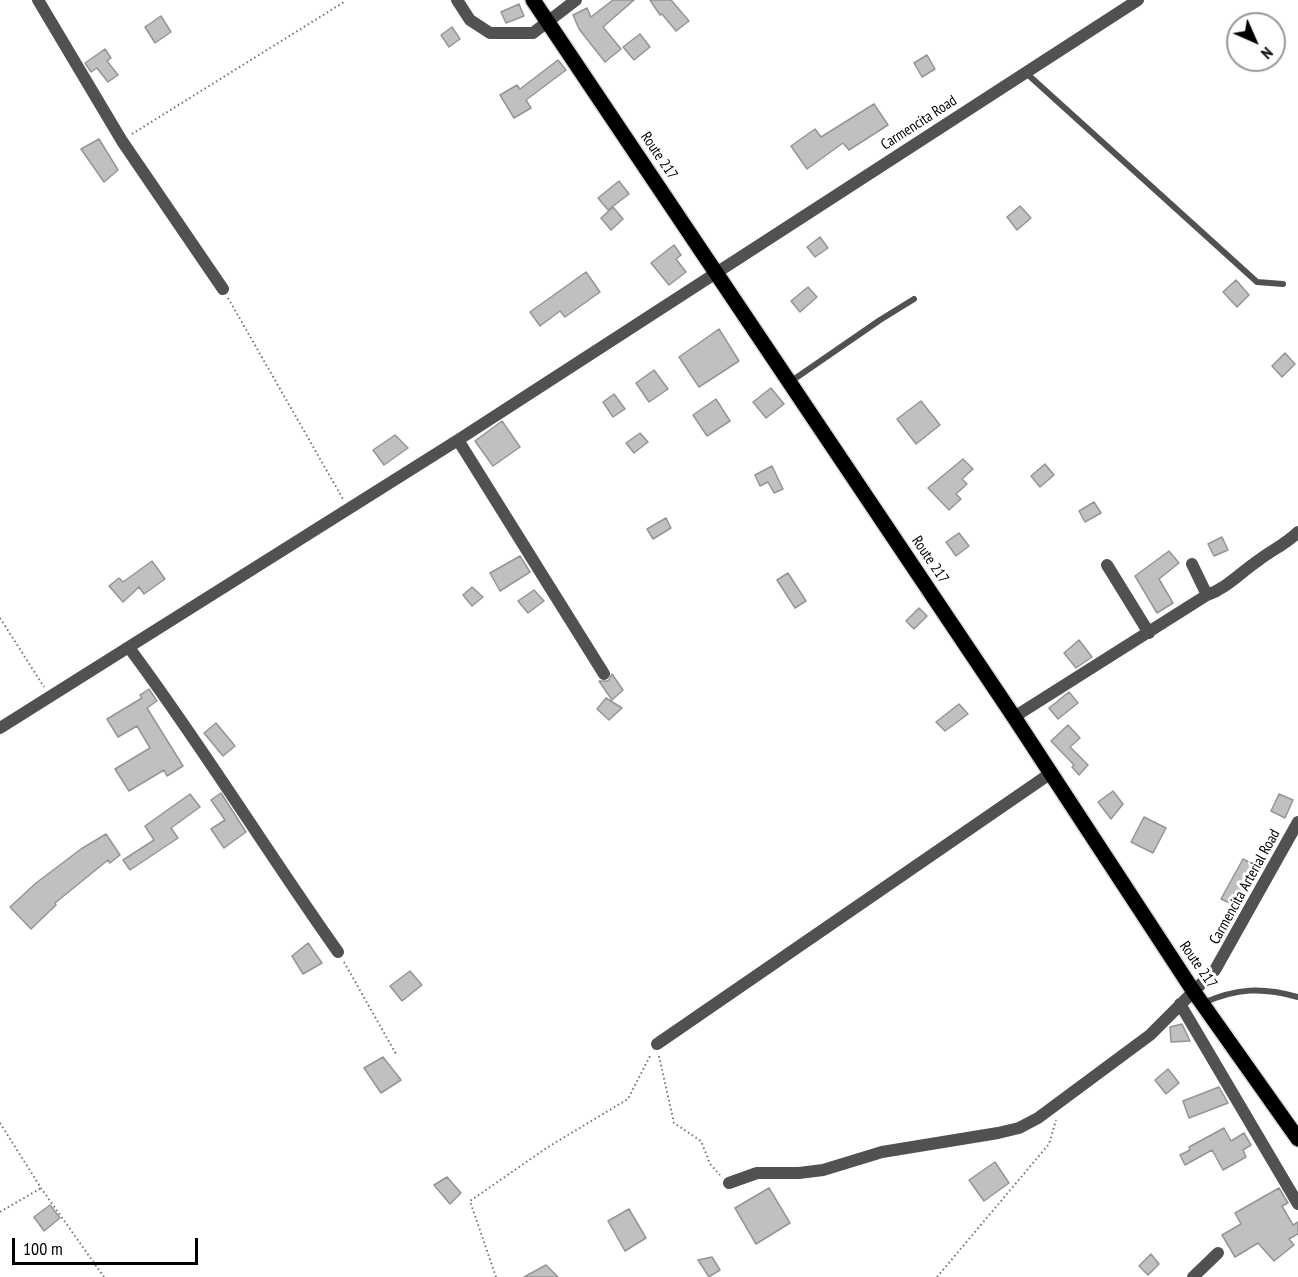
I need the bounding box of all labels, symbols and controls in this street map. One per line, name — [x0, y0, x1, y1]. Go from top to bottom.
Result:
north arrow — [1226, 12, 1286, 72]
text: N — [1257, 43, 1277, 63]
street label: Carmencita Road — [878, 92, 960, 154]
street label: Route 217 — [637, 129, 681, 183]
street label: Route 217 — [908, 533, 952, 587]
street label: Carmencita Arterial Road — [1206, 826, 1284, 948]
street label: Route 217 — [1175, 938, 1221, 992]
scale bar — [15, 1226, 201, 1264]
text: 100 m — [23, 1237, 63, 1260]

